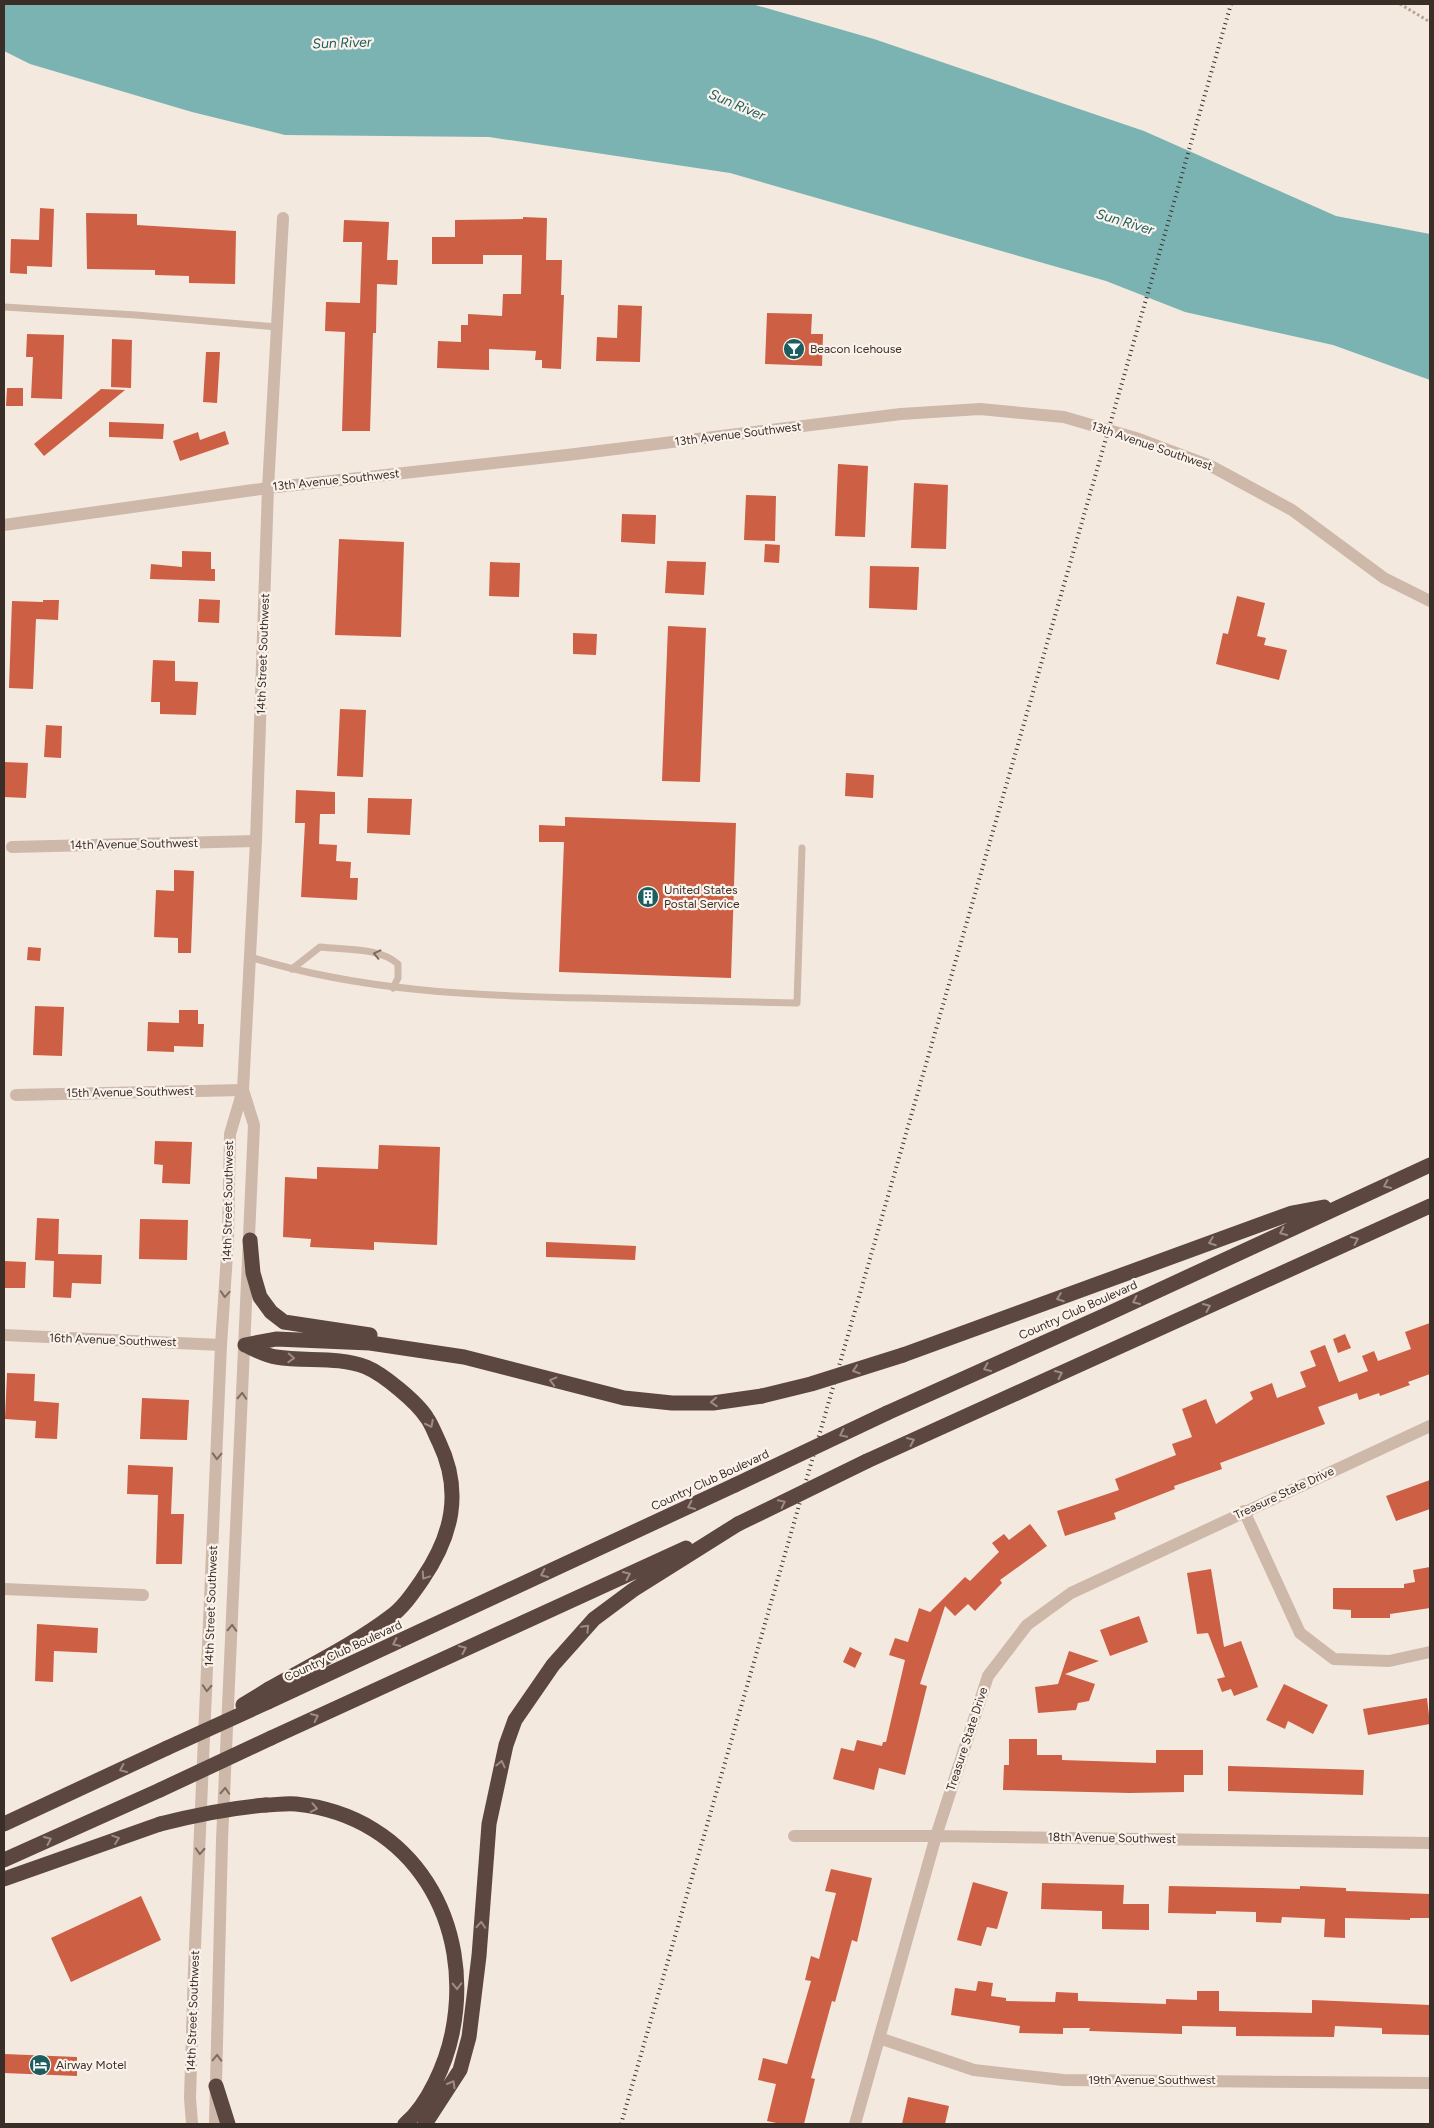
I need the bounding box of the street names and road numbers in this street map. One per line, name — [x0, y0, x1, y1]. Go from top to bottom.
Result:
street label: 13th Avenue Southwest — [674, 419, 803, 449]
street label: 13th Avenue Southwest — [1090, 419, 1215, 473]
street label: 13th Avenue Southwest — [272, 466, 401, 494]
street label: 14th Street Southwest — [254, 593, 272, 715]
street label: 14th Avenue Southwest — [70, 836, 199, 852]
street label: 15th Avenue Southwest — [66, 1084, 194, 1100]
street label: 14th Street Southwest — [220, 1140, 236, 1262]
street label: Country Club Boulevard — [1017, 1278, 1139, 1342]
street label: 16th Avenue Southwest — [49, 1331, 177, 1349]
street label: Country Club Boulevard — [649, 1447, 771, 1513]
street label: Treasure State Drive — [1232, 1464, 1336, 1522]
street label: 14th Street Southwest — [202, 1545, 220, 1667]
street label: Country Club Boulevard — [282, 1618, 404, 1684]
street label: Treasure State Drive — [944, 1685, 991, 1793]
street label: 18th Avenue Southwest — [1048, 1830, 1177, 1846]
street label: 14th Street Southwest — [184, 1950, 202, 2072]
street label: 19th Avenue Southwest — [1088, 2073, 1216, 2087]

